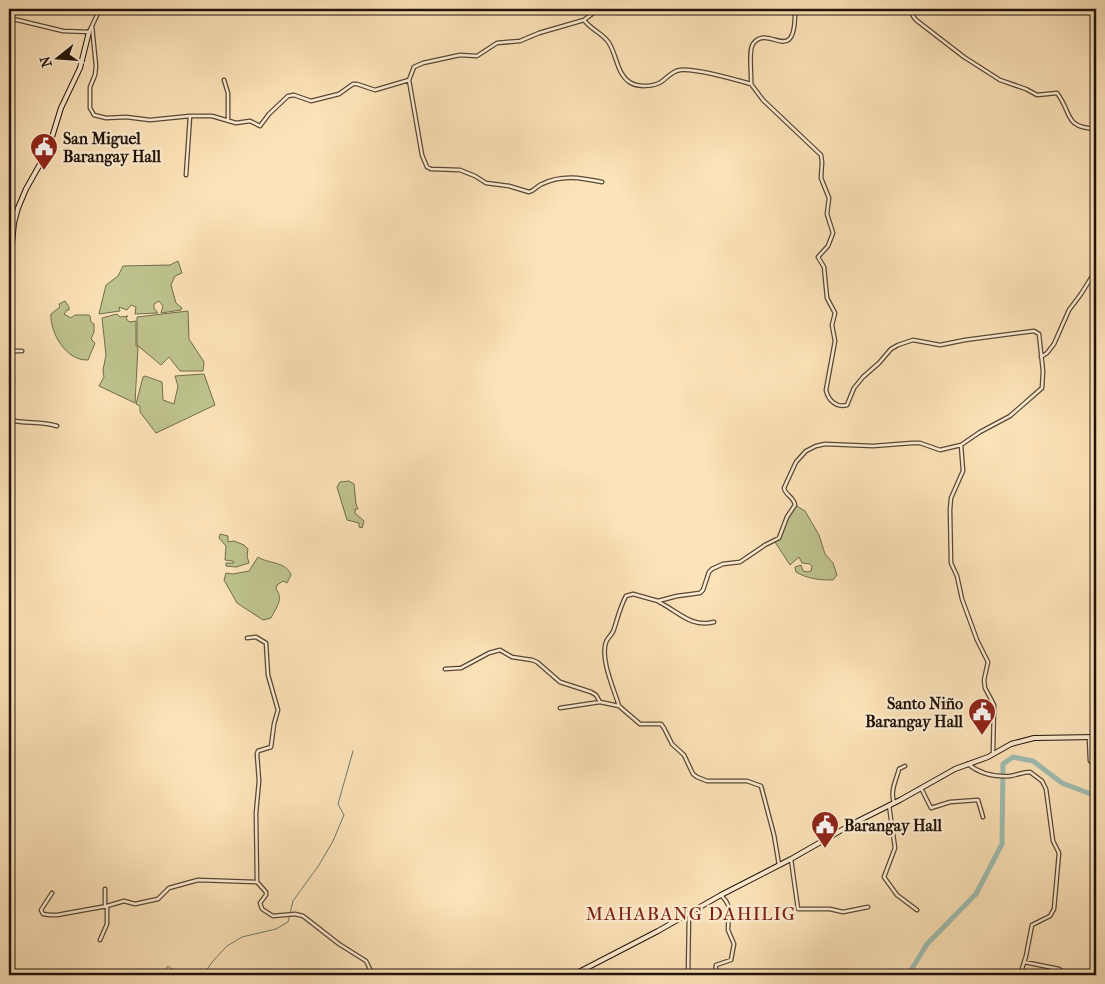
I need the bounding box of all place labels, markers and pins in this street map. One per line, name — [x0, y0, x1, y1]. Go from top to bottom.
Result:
place label: San Miguel Barangay Hall — [63, 129, 161, 167]
public building icon: San Miguel Barangay Hall — [29, 132, 59, 171]
place label: Santo Niño Barangay Hall — [865, 694, 964, 732]
public building icon: Santo Niño Barangay Hall — [967, 697, 997, 736]
public building icon: Barangay Hall — [810, 810, 840, 849]
place label: Barangay Hall — [844, 816, 942, 836]

